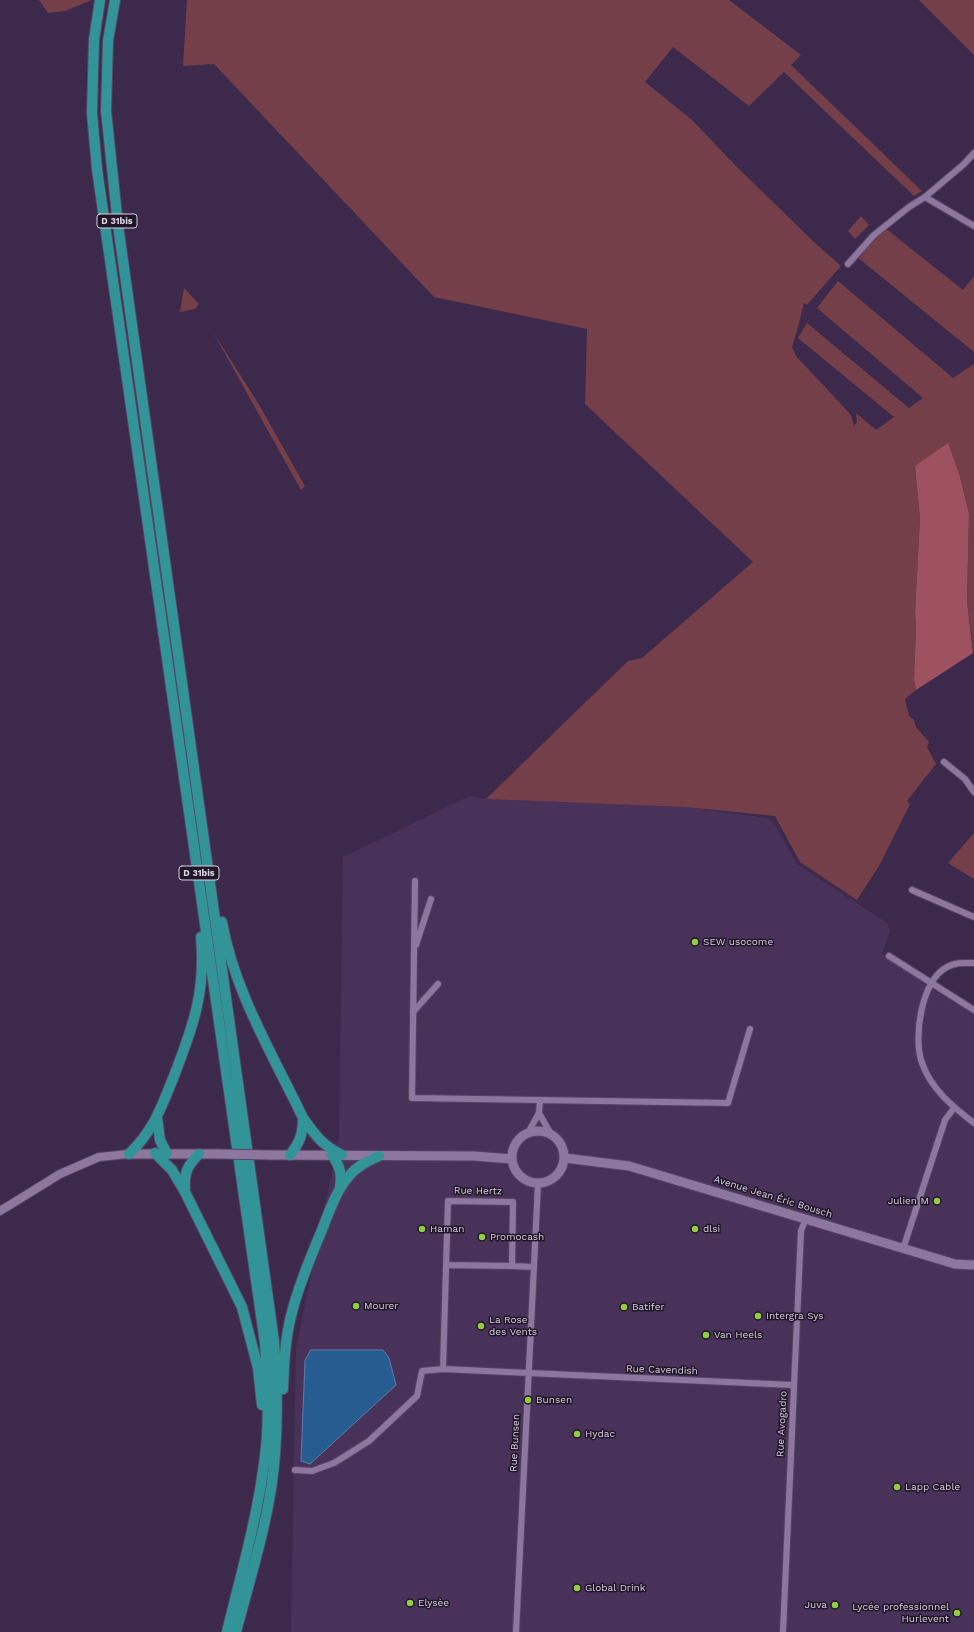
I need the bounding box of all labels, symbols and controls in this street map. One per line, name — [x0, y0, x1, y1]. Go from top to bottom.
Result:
road number: D 31bis — [97, 214, 137, 228]
road number: D 31bis — [179, 866, 219, 880]
place label: SEW usocome — [703, 936, 773, 948]
marker: SEW usocome — [690, 937, 700, 947]
street label: Avenue Jean Éric Bousch — [712, 1173, 834, 1221]
street label: Rue Hertz — [454, 1185, 502, 1197]
place label: Julien M — [888, 1195, 929, 1207]
marker: Julien M — [932, 1196, 942, 1206]
place label: Haman — [430, 1223, 464, 1235]
place label: dlsi — [703, 1223, 720, 1235]
marker: Haman — [417, 1224, 427, 1234]
marker: dlsi — [690, 1224, 700, 1234]
place label: Promocash — [490, 1231, 544, 1243]
marker: Promocash — [477, 1232, 487, 1242]
place label: Mourer — [364, 1300, 398, 1312]
marker: Mourer — [351, 1301, 361, 1311]
place label: Batifer — [632, 1301, 664, 1313]
marker: Batifer — [619, 1302, 629, 1312]
place label: Intergra Sys — [766, 1310, 824, 1322]
marker: Intergra Sys — [753, 1311, 763, 1321]
place label: La Rose des Vents — [489, 1314, 537, 1338]
marker: La Rose des Vents — [476, 1321, 486, 1331]
place label: Van Heels — [714, 1329, 762, 1341]
marker: Van Heels — [701, 1330, 711, 1340]
street label: Rue Cavendish — [626, 1363, 698, 1377]
street label: Rue Avogadro — [774, 1390, 790, 1458]
place label: Bunsen — [536, 1394, 572, 1406]
marker: Bunsen — [523, 1395, 533, 1405]
street label: Rue Bunsen — [507, 1414, 523, 1472]
place label: Hydac — [585, 1428, 615, 1440]
marker: Hydac — [572, 1429, 582, 1439]
place label: Lapp Cable — [905, 1481, 960, 1493]
marker: Lapp Cable — [892, 1482, 902, 1492]
place label: Global Drink — [585, 1582, 645, 1594]
marker: Global Drink — [572, 1583, 582, 1593]
place label: Elysèe — [418, 1597, 449, 1609]
marker: Elysèe — [405, 1598, 415, 1608]
place label: Juva — [805, 1599, 827, 1611]
marker: Juva — [830, 1600, 840, 1610]
place label: Lycée professionnel Hurlevent — [852, 1601, 949, 1624]
marker: Lycée professionnel Hurlevent — [952, 1608, 962, 1618]

